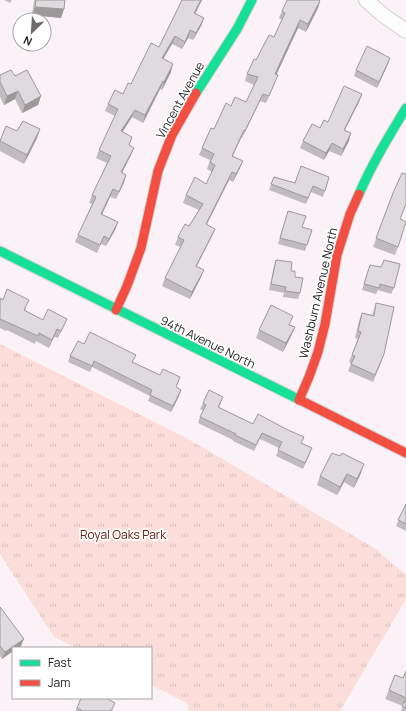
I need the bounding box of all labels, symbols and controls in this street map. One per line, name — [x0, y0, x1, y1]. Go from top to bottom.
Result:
north arrow — [12, 12, 52, 52]
text: N — [21, 33, 34, 50]
street label: Vincent Avenue — [152, 58, 208, 142]
street label: Washburn Avenue North — [295, 226, 341, 360]
street label: 94th Avenue North — [158, 312, 258, 372]
park label: Royal Oaks Park — [80, 526, 167, 543]
legend — [12, 647, 152, 699]
text: Fast — [48, 654, 72, 671]
text: Jam — [48, 674, 70, 691]

